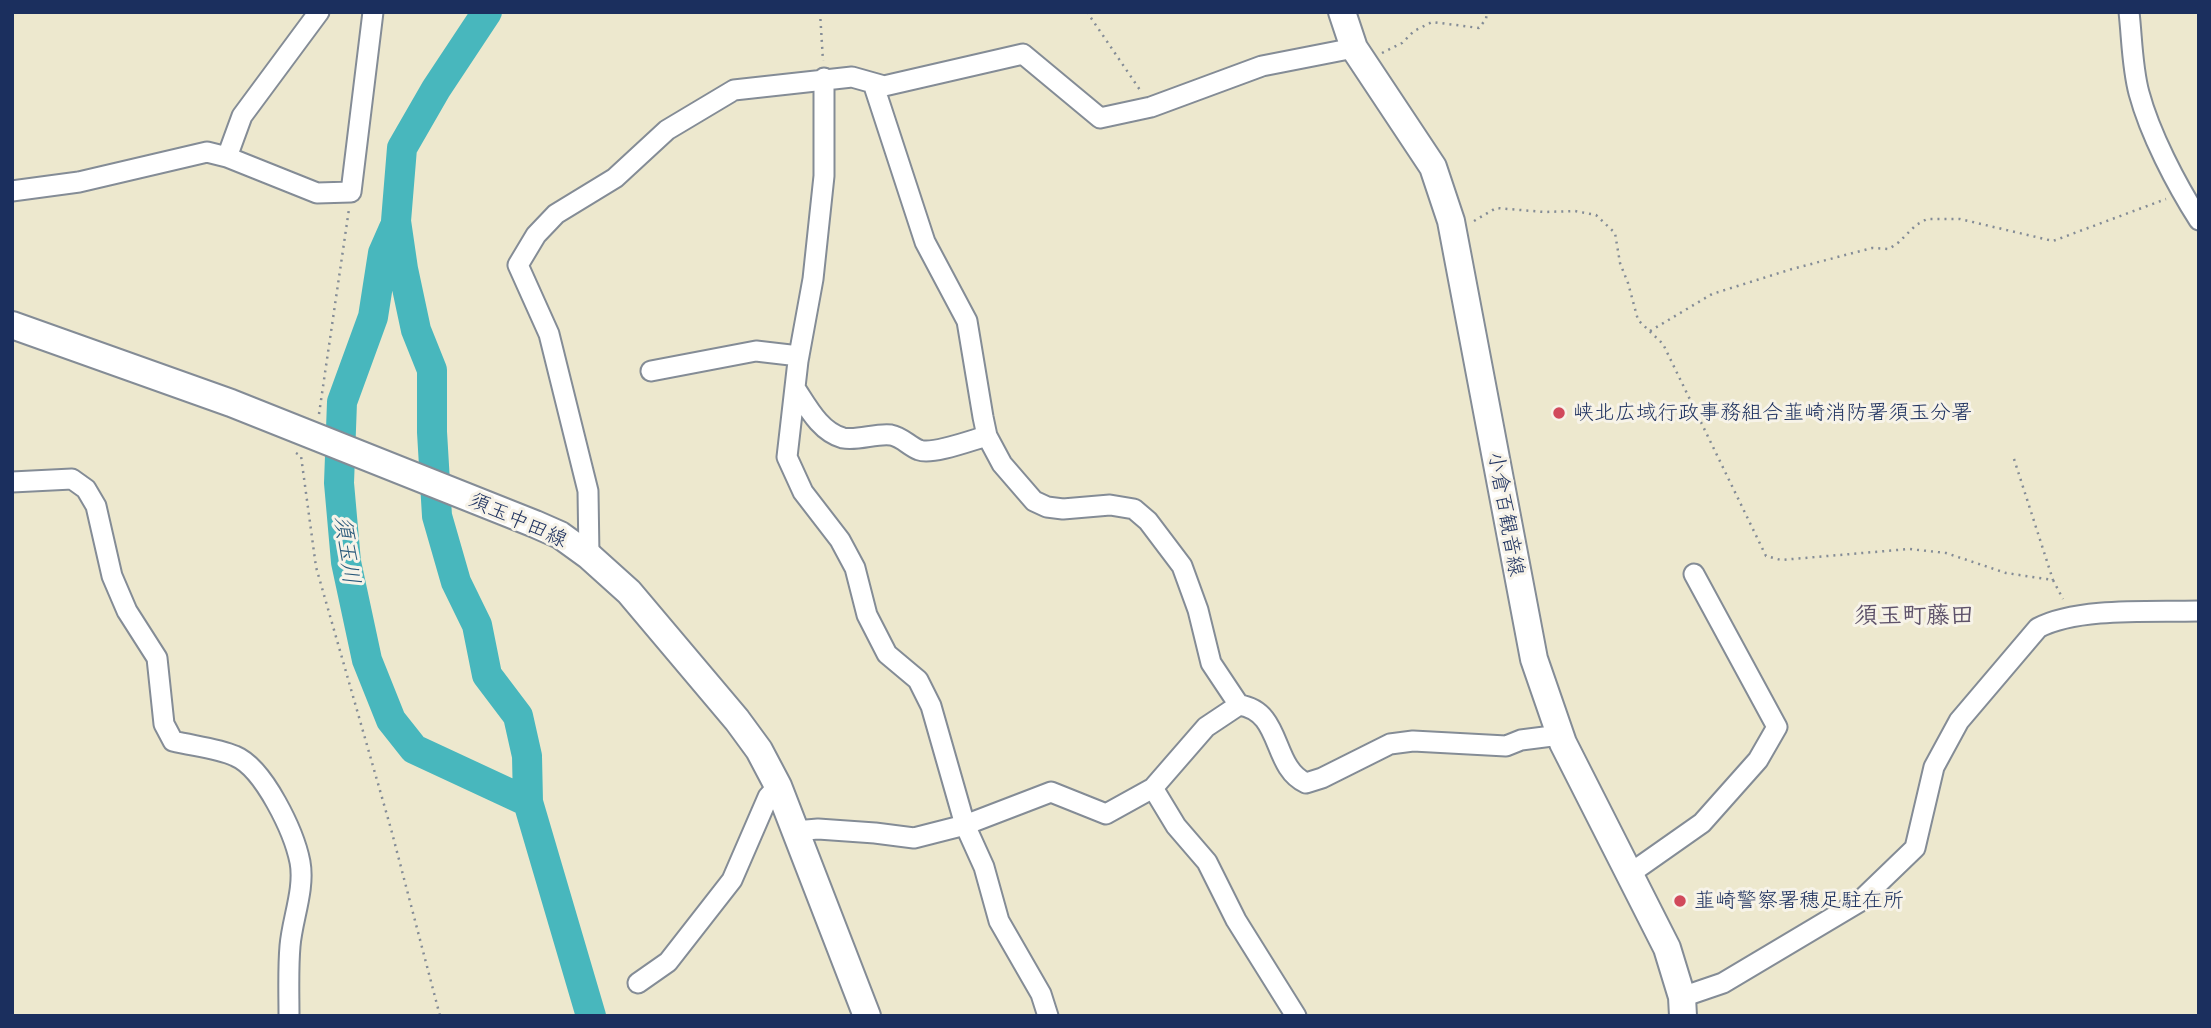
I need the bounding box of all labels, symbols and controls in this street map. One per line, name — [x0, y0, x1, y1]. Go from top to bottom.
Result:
place label: 峡北広域行政事務組合韮崎消防署須玉分署 — [1573, 400, 1972, 426]
marker: 峡北広域行政事務組合韮崎消防署須玉分署 — [1551, 405, 1567, 421]
street label: 小倉百観音線 — [1483, 450, 1529, 578]
street label: 須玉中田線 — [465, 487, 571, 553]
water label: 須玉川 — [329, 514, 365, 586]
district label: 須玉町藤田 — [1854, 602, 1974, 630]
place label: 韮崎警察署穂足駐在所 — [1694, 888, 1904, 914]
marker: 韮崎警察署穂足駐在所 — [1672, 893, 1688, 909]

